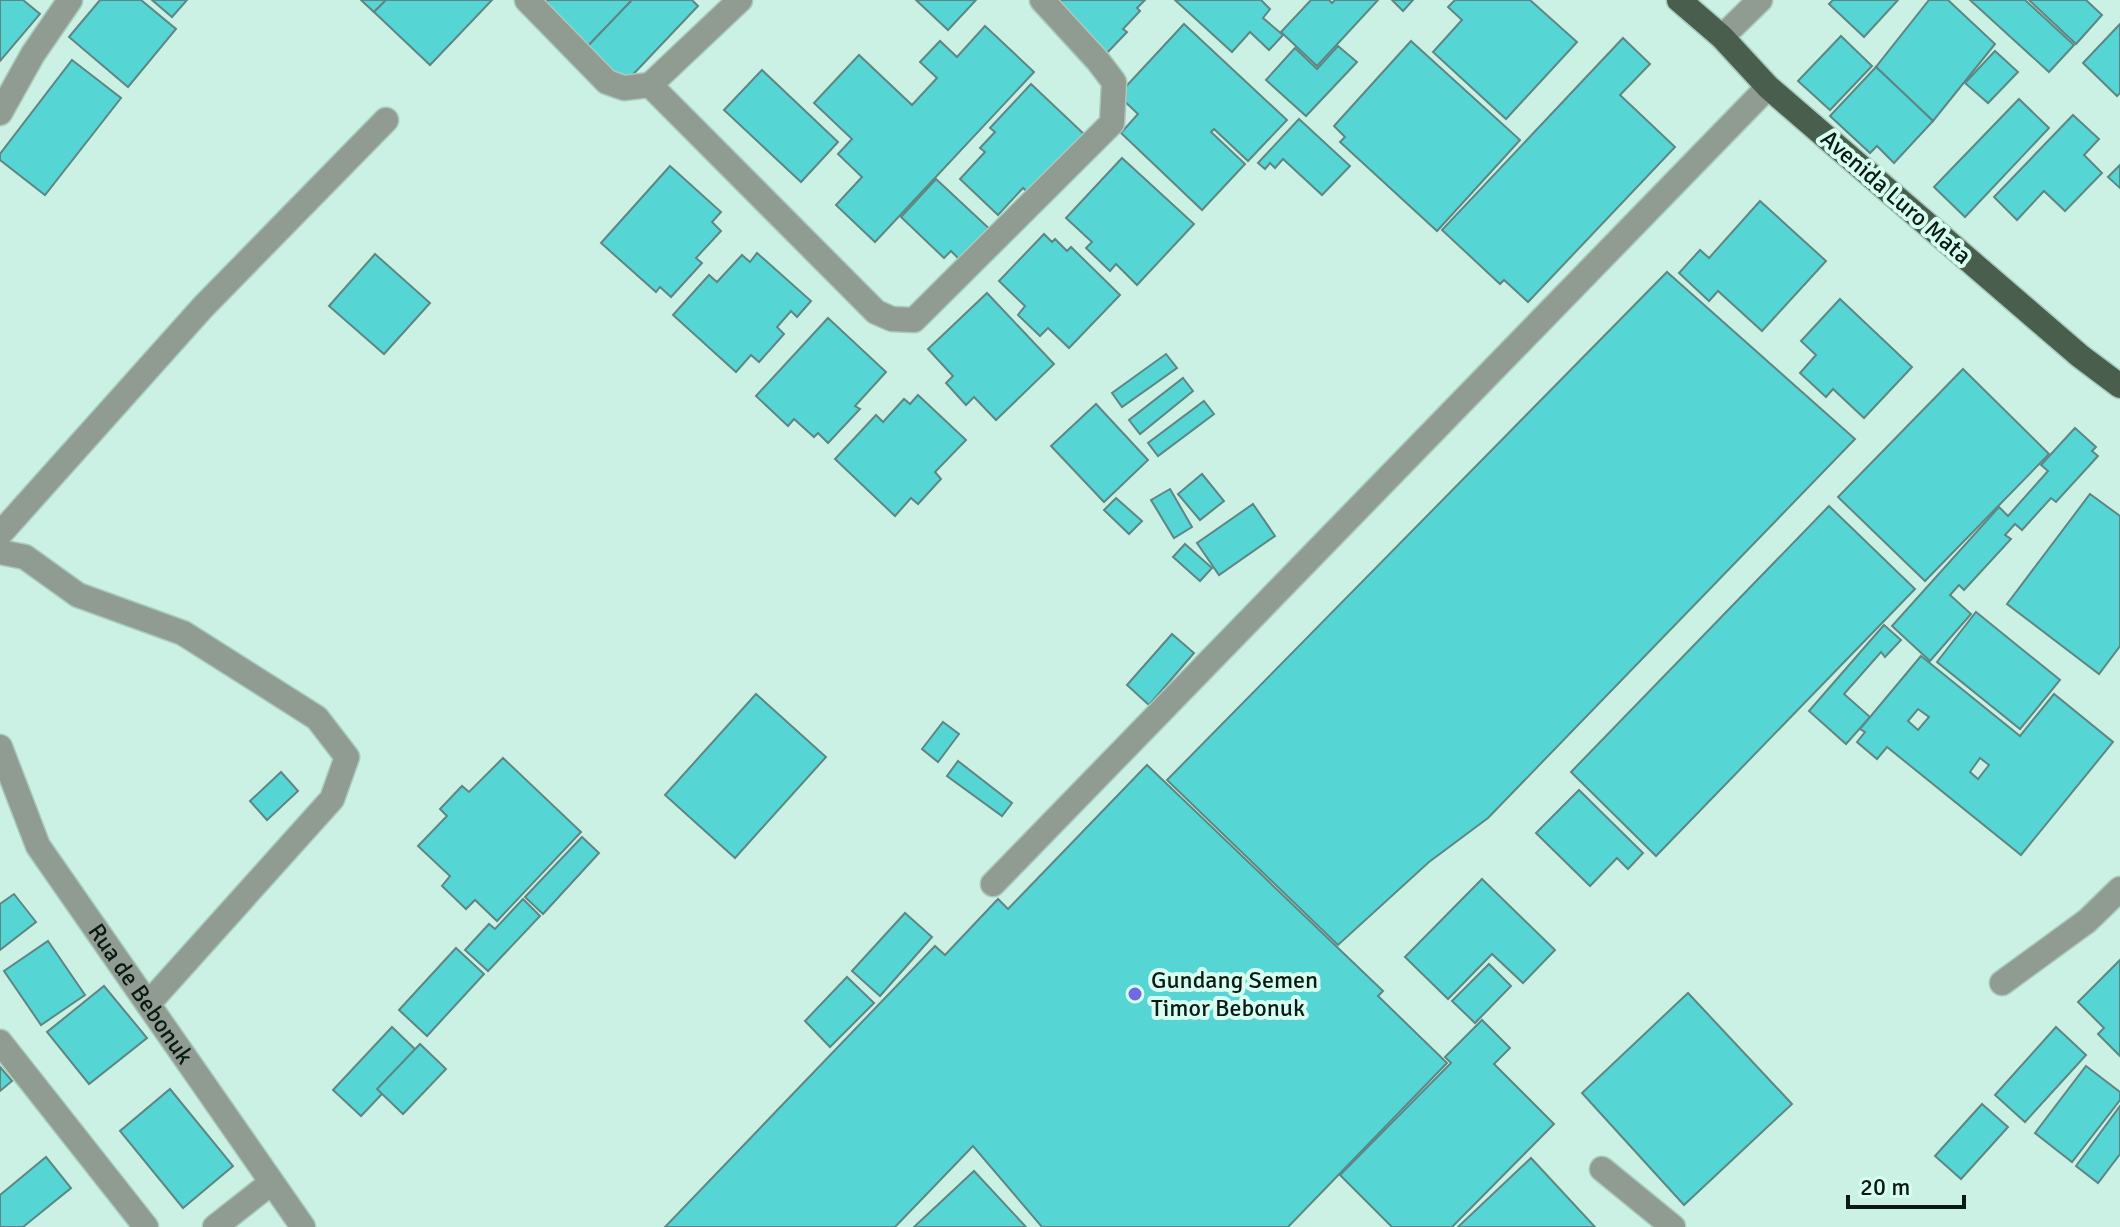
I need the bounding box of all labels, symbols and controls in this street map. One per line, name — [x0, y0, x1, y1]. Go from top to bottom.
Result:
street label: Avenida Luro Mata — [1815, 123, 1977, 271]
street label: Rua de Bebonuk — [81, 918, 200, 1070]
place label: Gundang Semen Timor Bebonuk — [1151, 965, 1318, 1023]
marker: Gundang Semen Timor Bebonuk — [1126, 985, 1144, 1003]
scale bar — [1848, 1159, 1964, 1209]
text: 20 m — [1860, 1172, 1910, 1202]

